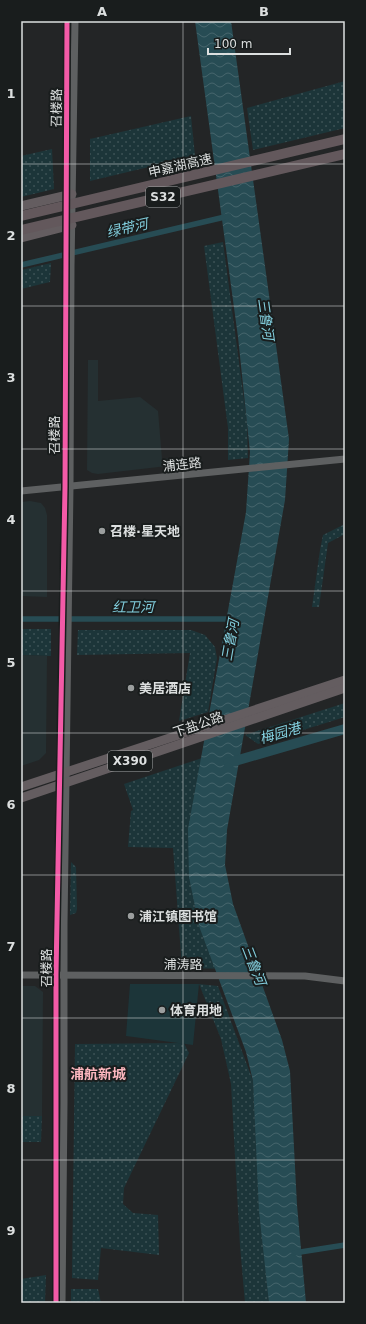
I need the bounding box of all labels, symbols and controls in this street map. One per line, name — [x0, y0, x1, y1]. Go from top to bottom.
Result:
text: A — [97, 4, 107, 19]
text: B — [259, 4, 269, 19]
scale bar — [208, 30, 290, 56]
text: 100 m — [214, 37, 252, 51]
text: 1 — [6, 86, 16, 101]
street label: 召楼路 — [49, 88, 64, 128]
street label: 申嘉湖高速 — [147, 151, 213, 180]
road number: S32 — [146, 187, 180, 207]
water label: 绿带河 — [105, 215, 152, 241]
text: 2 — [6, 228, 16, 243]
water label: 三鲁河 — [255, 297, 277, 344]
text: 3 — [6, 370, 16, 385]
street label: 召楼路 — [47, 415, 62, 455]
street label: 浦连路 — [162, 455, 202, 474]
text: 4 — [6, 512, 16, 527]
place label: 召楼·星天地 — [110, 524, 180, 539]
marker: 召楼·星天地 — [97, 526, 107, 536]
water label: 红卫河 — [112, 599, 157, 615]
water label: 三鲁河 — [218, 615, 242, 662]
text: 5 — [6, 655, 16, 670]
place label: 美居酒店 — [139, 681, 191, 696]
marker: 美居酒店 — [126, 683, 136, 693]
street label: 下盐公路 — [171, 709, 225, 740]
water label: 梅园港 — [258, 719, 304, 746]
road number: X390 — [108, 751, 152, 771]
text: 6 — [6, 797, 16, 812]
place label: 浦江镇图书馆 — [139, 909, 217, 924]
marker: 浦江镇图书馆 — [126, 911, 136, 921]
text: 7 — [6, 939, 16, 954]
water label: 三鲁河 — [239, 943, 270, 990]
street label: 召楼路 — [39, 948, 54, 988]
street label: 浦涛路 — [163, 957, 203, 972]
place label: 体育用地 — [170, 1003, 222, 1018]
marker: 体育用地 — [157, 1005, 167, 1015]
district label: 浦航新城 — [70, 1066, 126, 1082]
text: 8 — [6, 1081, 16, 1096]
text: 9 — [6, 1223, 16, 1238]

